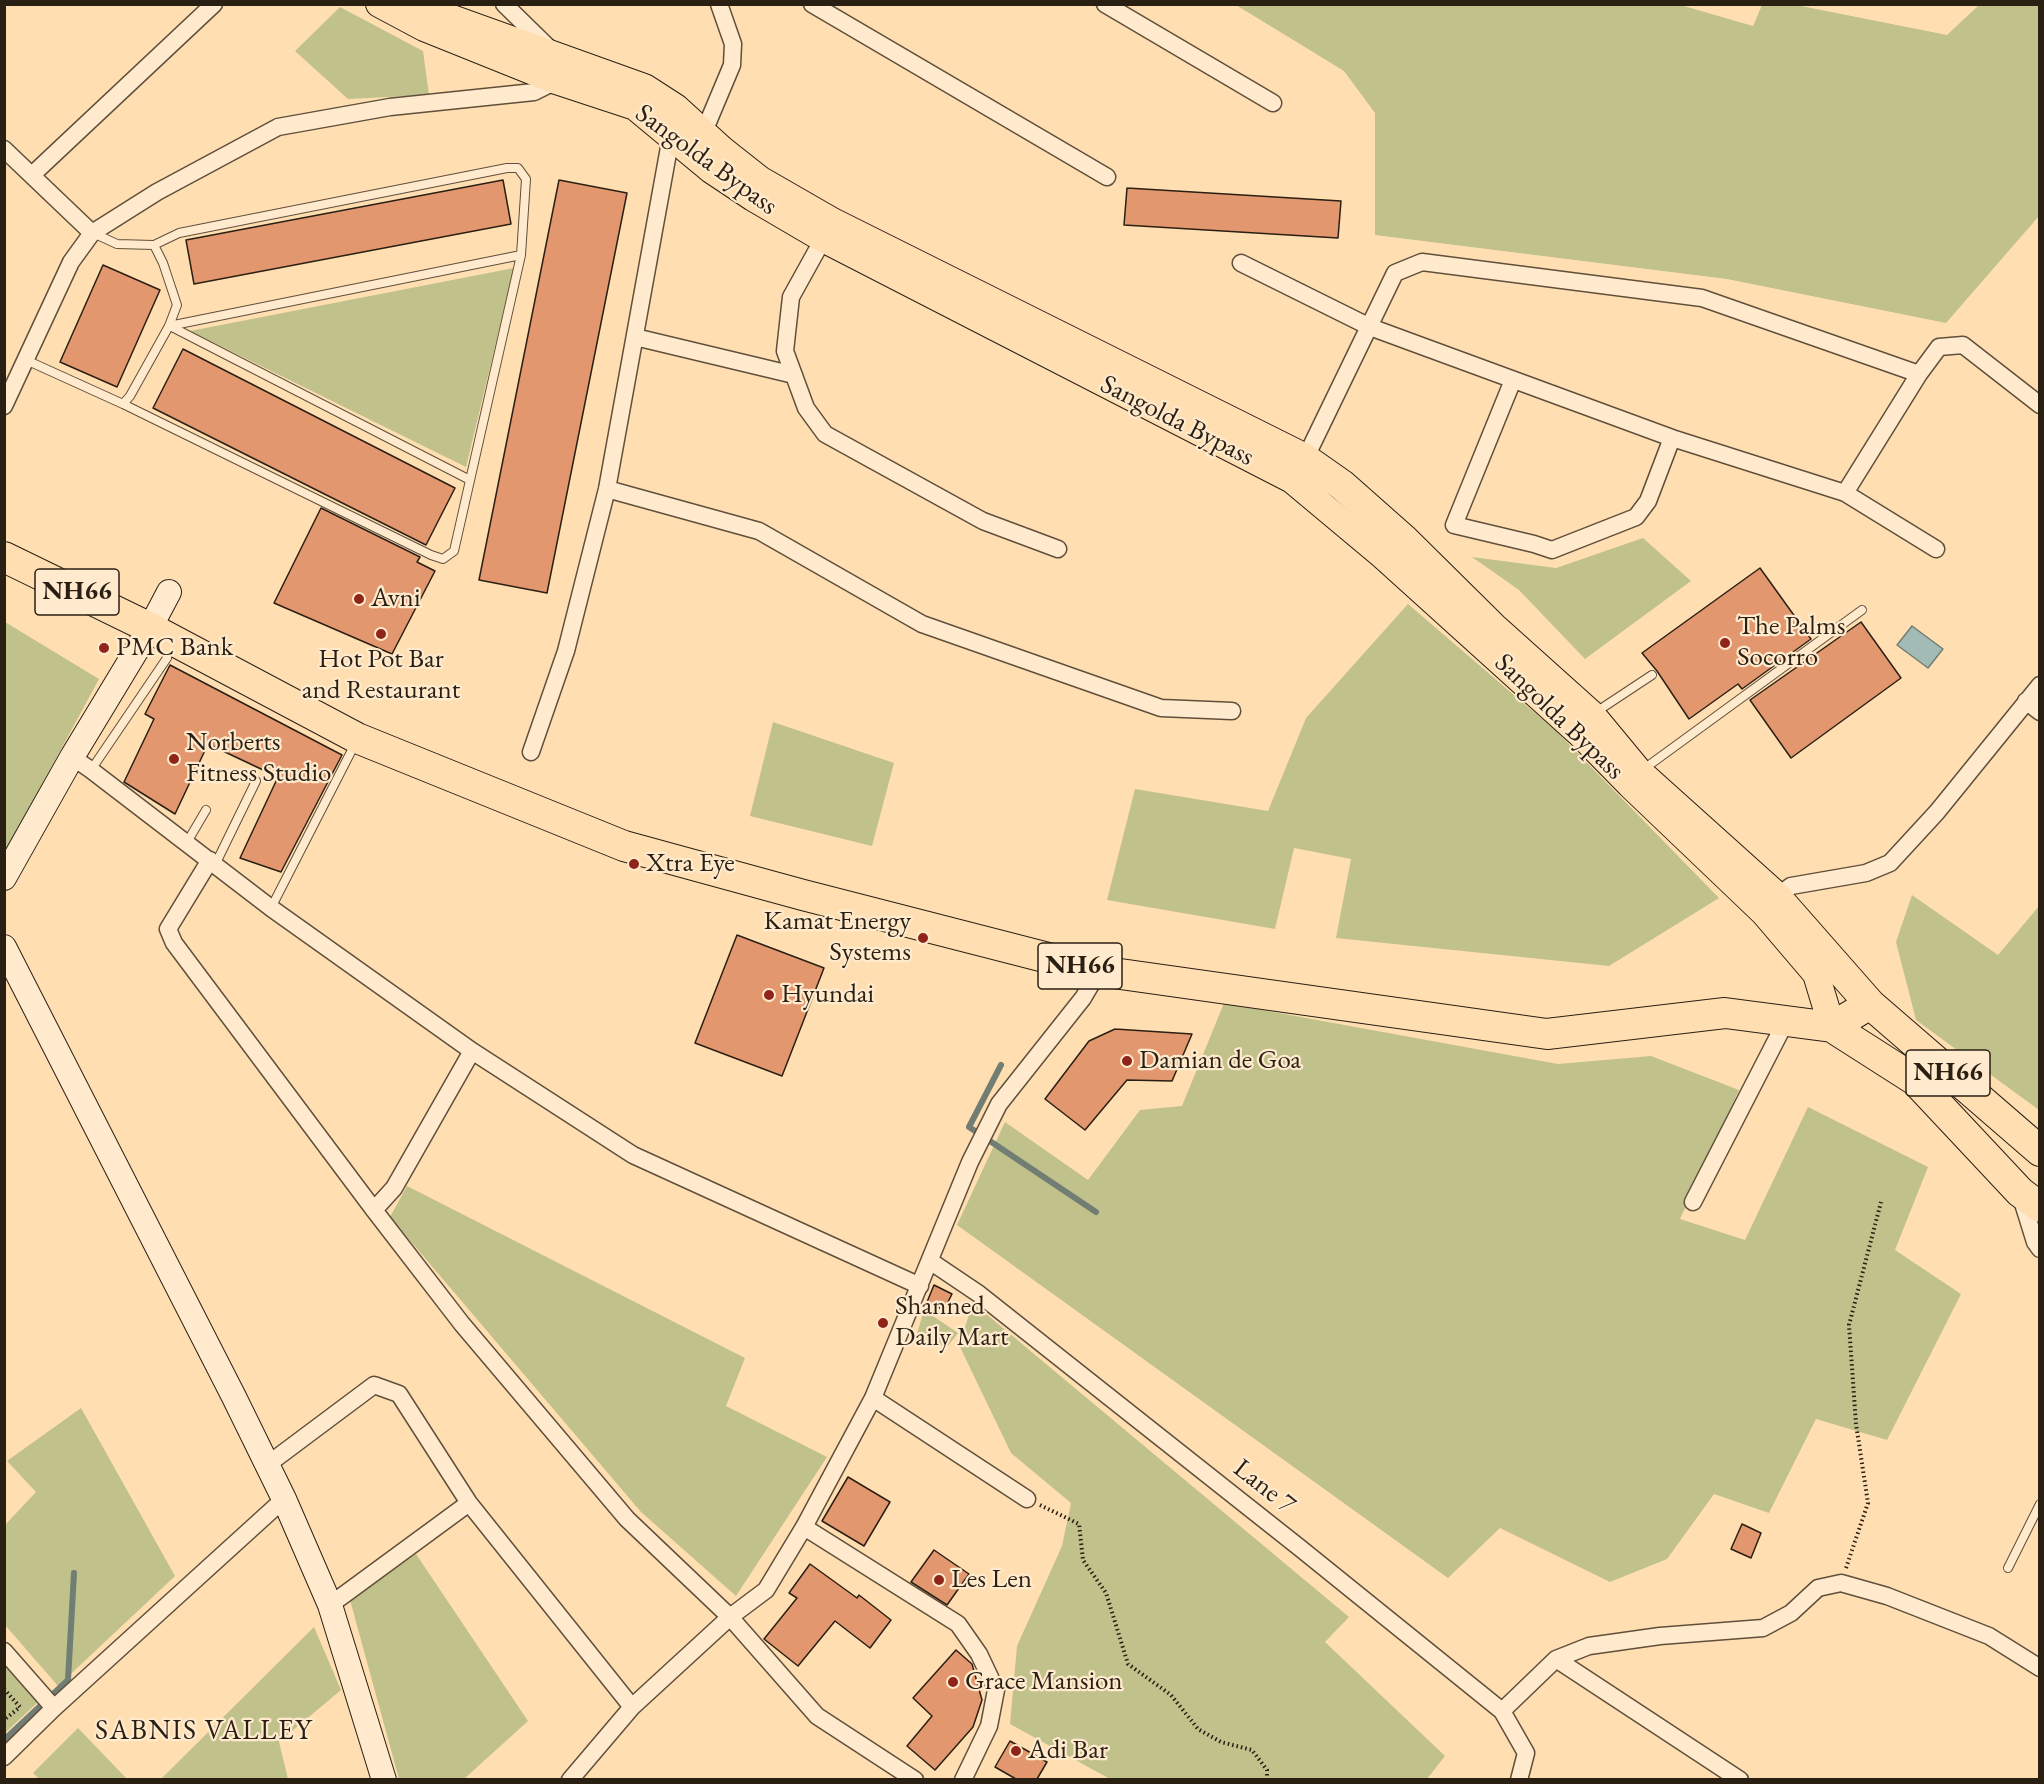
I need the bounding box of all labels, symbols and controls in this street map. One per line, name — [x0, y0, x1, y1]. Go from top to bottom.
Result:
street label: Sangolda Bypass — [629, 98, 783, 222]
street label: Sangolda Bypass — [1095, 368, 1259, 474]
road number: NH66 — [35, 569, 119, 615]
place label: Avni — [371, 583, 420, 615]
marker: Avni — [352, 592, 366, 606]
place label: The Palms Socorro — [1737, 611, 1845, 674]
marker: Hot Pot Bar and Restaurant — [374, 627, 388, 641]
place label: PMC Bank — [116, 632, 233, 664]
marker: The Palms Socorro — [1718, 636, 1732, 650]
marker: PMC Bank — [97, 641, 111, 655]
place label: Hot Pot Bar and Restaurant — [302, 644, 460, 707]
street label: Sangolda Bypass — [1487, 647, 1631, 787]
place label: Norberts Fitness Studio — [186, 727, 331, 790]
marker: Norberts Fitness Studio — [167, 752, 181, 766]
place label: Xtra Eye — [646, 848, 735, 880]
marker: Xtra Eye — [627, 857, 641, 871]
place label: Kamat Energy Systems — [764, 906, 911, 969]
marker: Kamat Energy Systems — [916, 931, 930, 945]
road number: NH66 — [1038, 943, 1122, 989]
place label: Hyundai — [781, 979, 874, 1011]
marker: Hyundai — [762, 988, 776, 1002]
place label: Damian de Goa — [1139, 1045, 1301, 1077]
road number: NH66 — [1906, 1050, 1990, 1096]
marker: Damian de Goa — [1120, 1054, 1134, 1068]
place label: Shanned Daily Mart — [895, 1291, 1009, 1354]
marker: Shanned Daily Mart — [876, 1316, 890, 1330]
street label: Lane 7 — [1227, 1453, 1301, 1521]
place label: Les Len — [951, 1564, 1032, 1596]
marker: Les Len — [932, 1573, 946, 1587]
place label: Grace Mansion — [965, 1666, 1123, 1698]
marker: Grace Mansion — [946, 1675, 960, 1689]
district label: SABNIS VALLEY — [95, 1714, 313, 1748]
place label: Adi Bar — [1028, 1735, 1108, 1767]
marker: Adi Bar — [1009, 1744, 1023, 1758]

